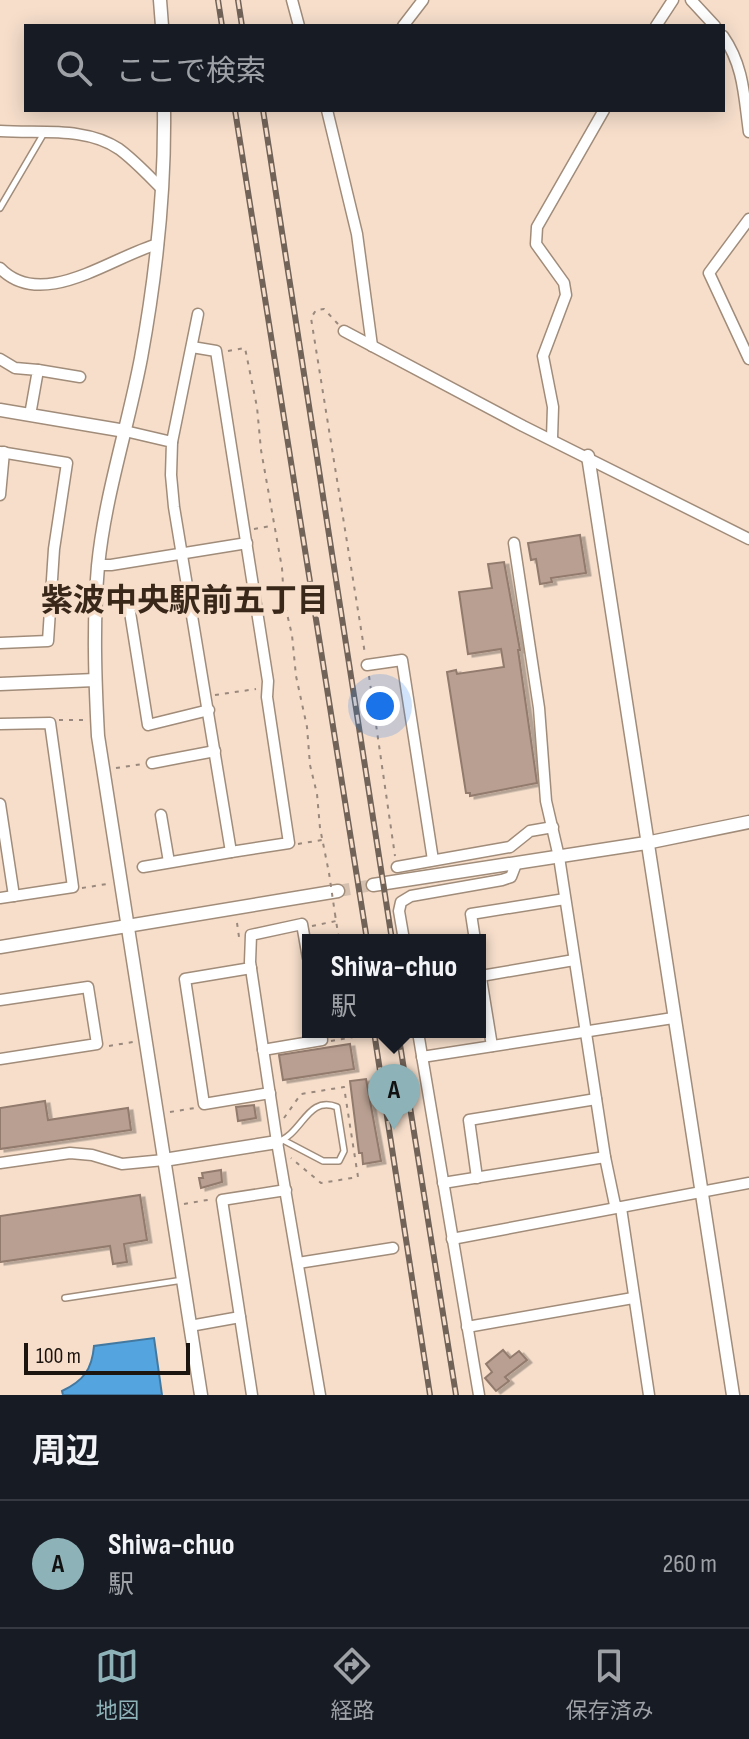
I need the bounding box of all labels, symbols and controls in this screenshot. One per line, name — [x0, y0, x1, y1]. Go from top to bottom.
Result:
search box — [24, 24, 725, 112]
icon: search — [52, 46, 96, 90]
text: ここで検索 — [116, 54, 266, 90]
district label: 紫波中央駅前五丁目 — [41, 582, 329, 621]
your location — [360, 686, 400, 726]
popup — [302, 934, 486, 1038]
text: Shiwa-chuo — [331, 949, 457, 985]
text: 駅 — [331, 992, 357, 1023]
pin: A — [368, 1064, 420, 1130]
scale bar — [24, 1339, 190, 1375]
text: 100 m — [36, 1343, 81, 1370]
text: 周辺 — [32, 1431, 100, 1472]
text: Shiwa-chuo — [108, 1527, 235, 1563]
text: A — [52, 1549, 64, 1580]
text: 260 m — [662, 1549, 717, 1580]
text: 駅 — [108, 1570, 134, 1601]
tab: 地図 — [95, 1644, 140, 1725]
tab: 経路 — [330, 1644, 375, 1725]
tab: 保存済み — [565, 1644, 654, 1725]

